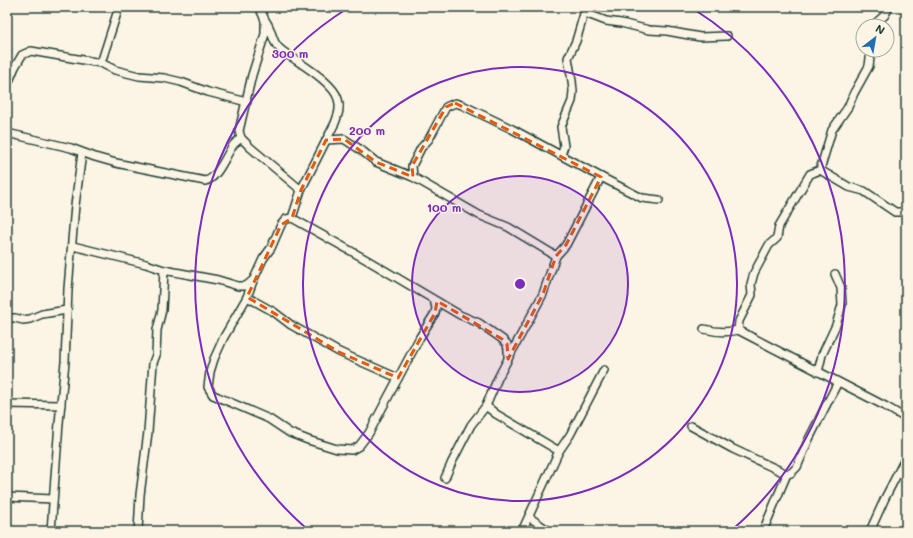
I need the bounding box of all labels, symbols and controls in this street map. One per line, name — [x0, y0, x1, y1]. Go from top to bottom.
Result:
north arrow — [855, 18, 895, 58]
text: N — [873, 20, 888, 38]
text: 300 m — [272, 45, 308, 61]
text: 200 m — [349, 122, 385, 138]
text: 100 m — [427, 199, 461, 215]
centre of rings — [513, 277, 527, 291]

